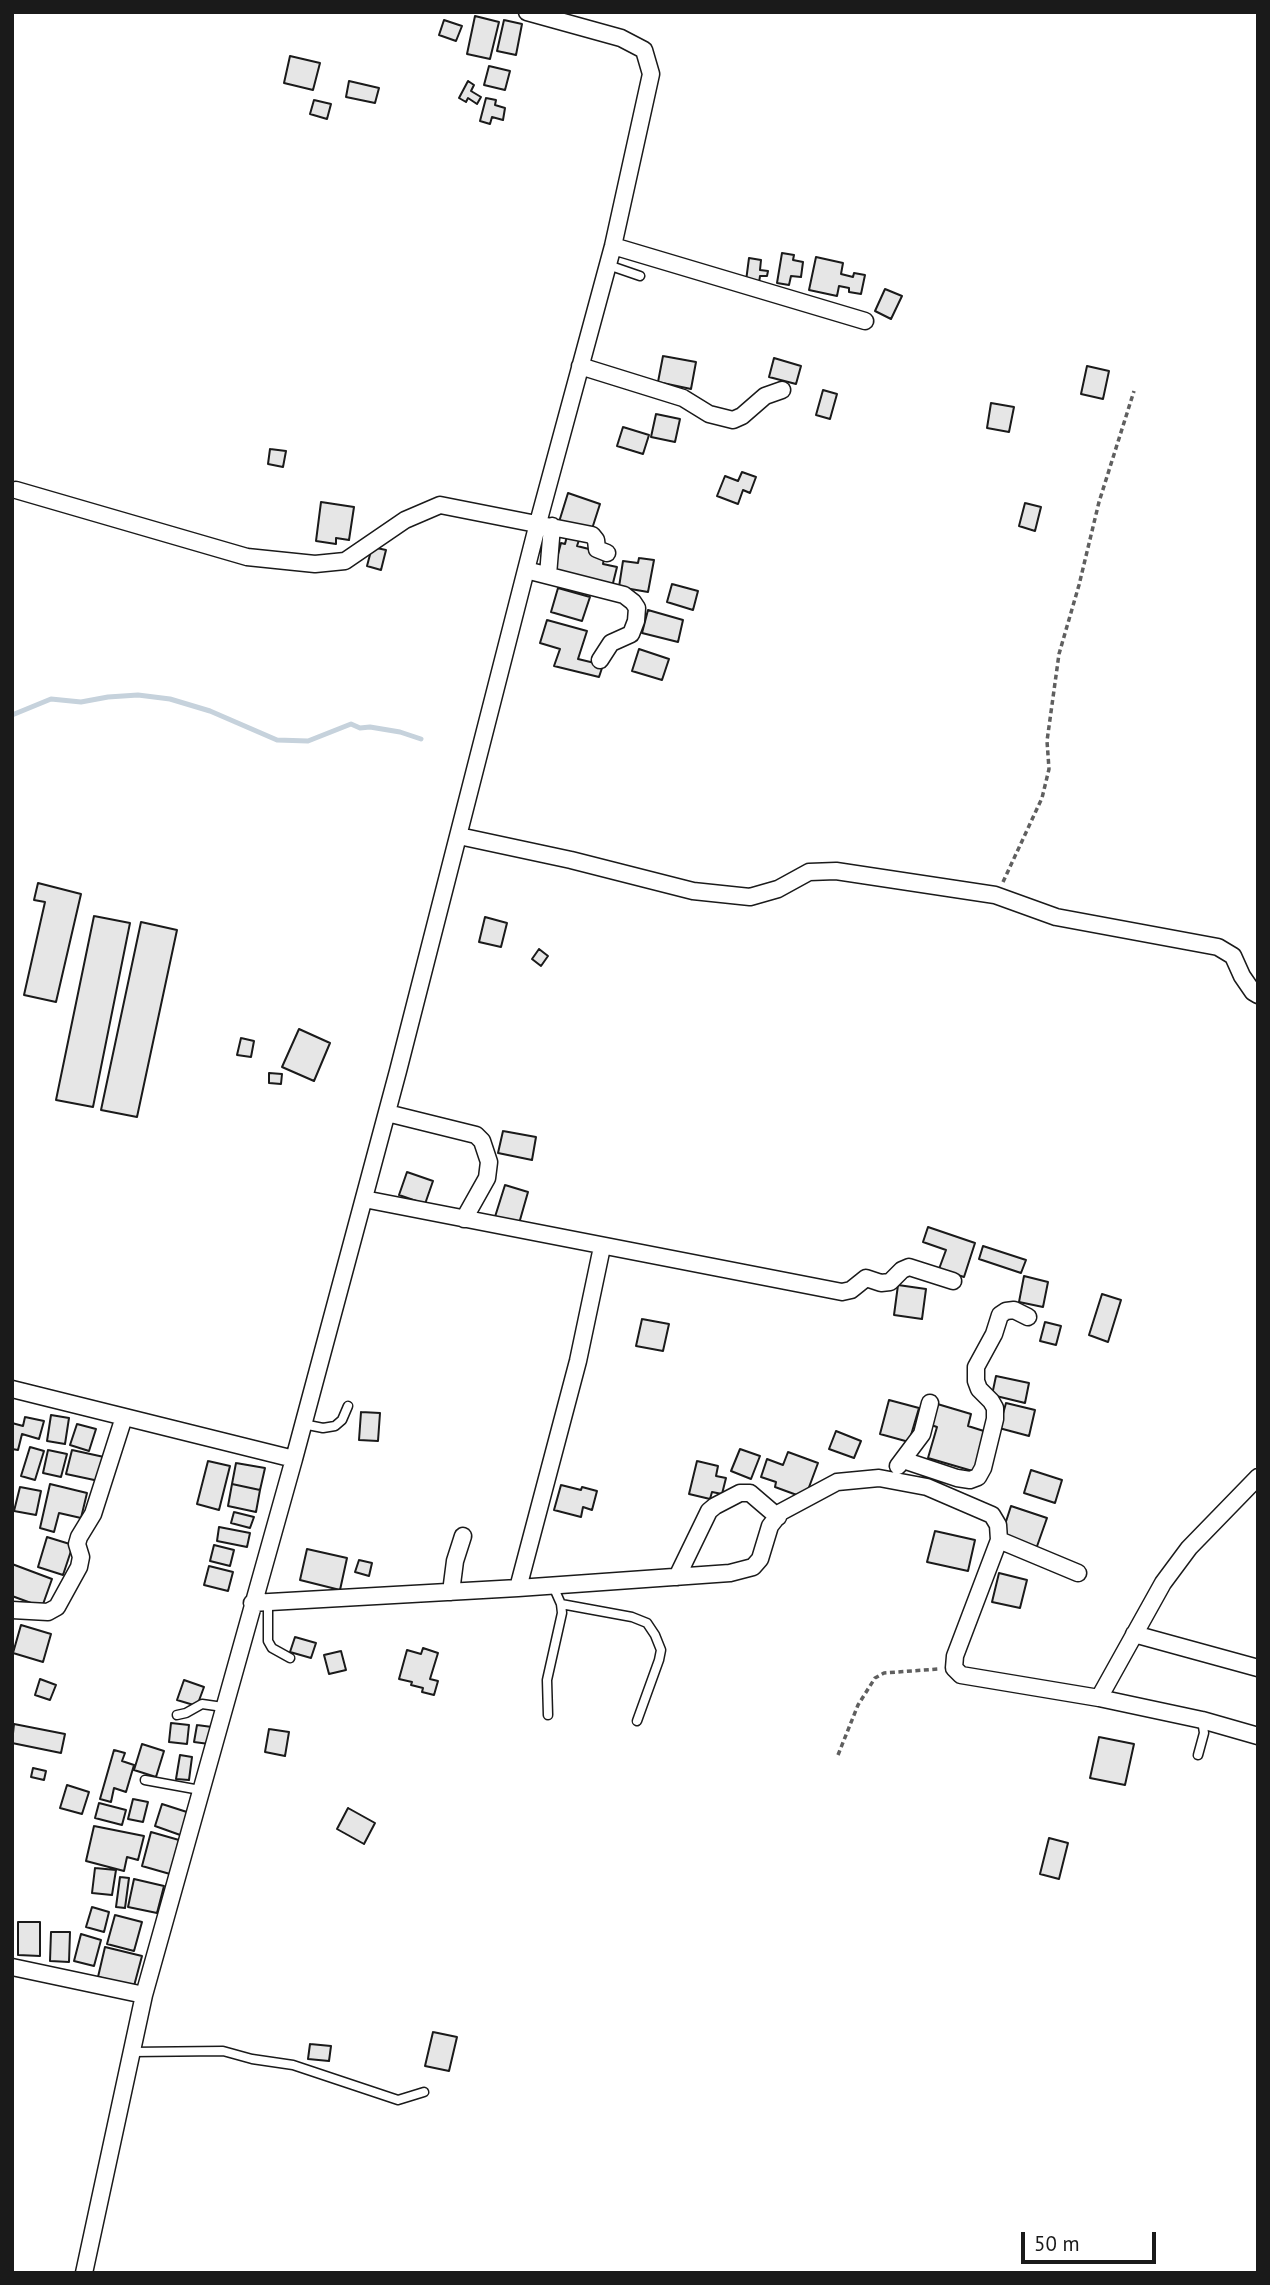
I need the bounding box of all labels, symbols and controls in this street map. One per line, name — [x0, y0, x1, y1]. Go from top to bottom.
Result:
scale bar — [1025, 2218, 1160, 2262]
text: 50 m — [1034, 2230, 1080, 2257]

